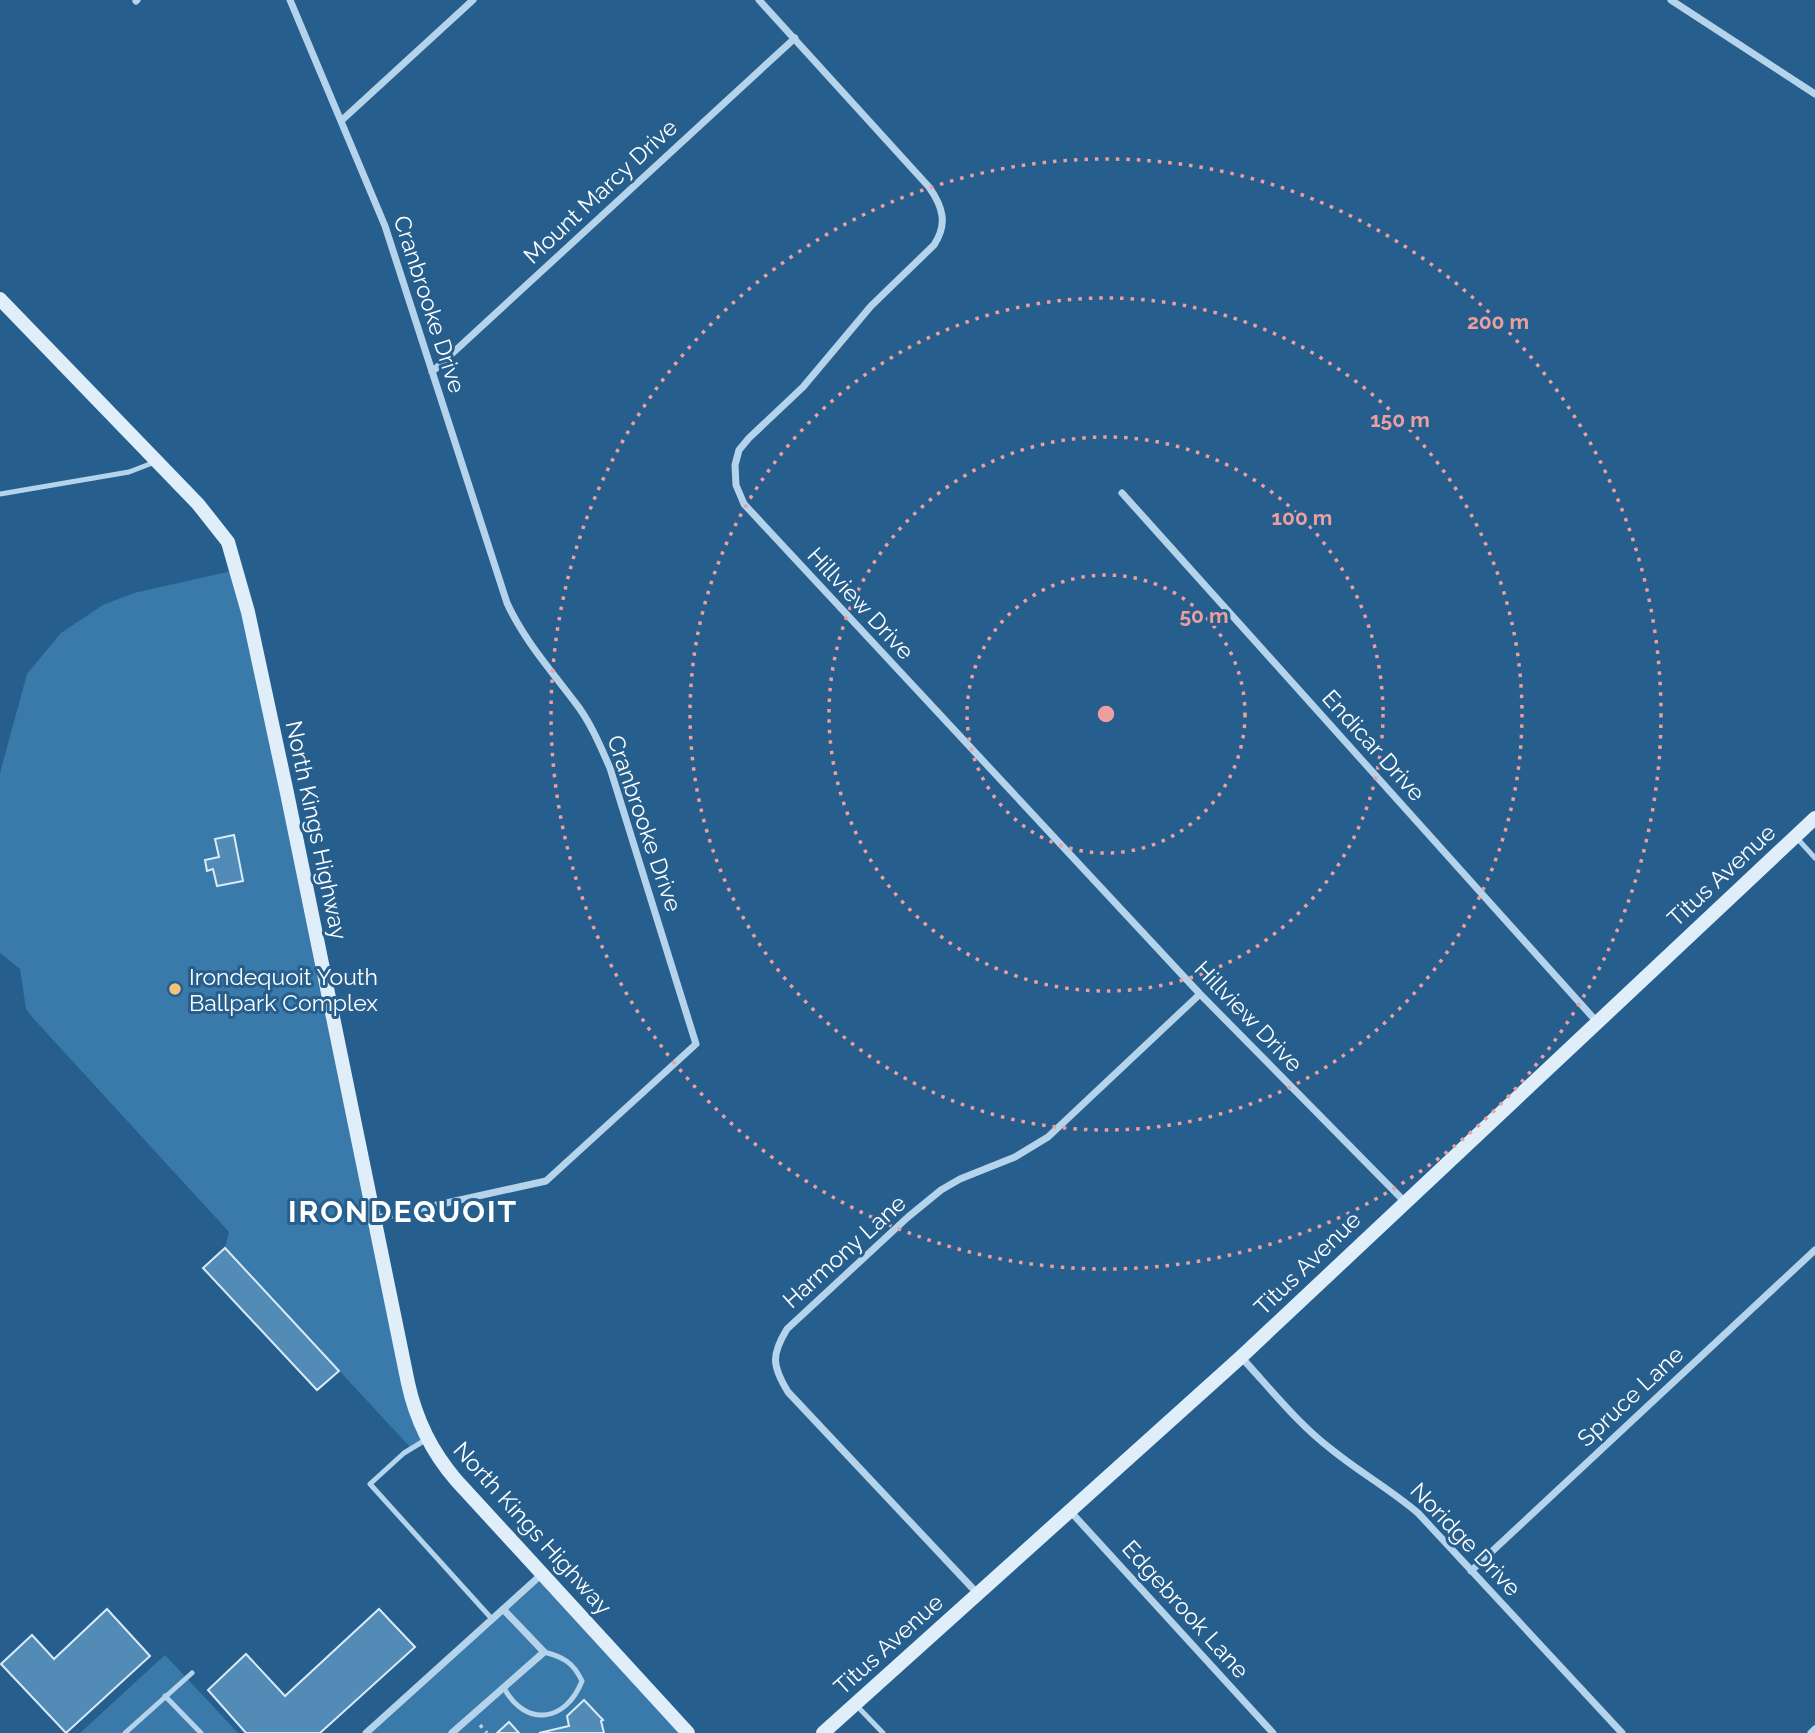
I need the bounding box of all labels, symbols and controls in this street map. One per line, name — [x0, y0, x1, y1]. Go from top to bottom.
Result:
street label: Mount Marcy Drive — [518, 113, 682, 269]
street label: Cranbrooke Drive — [389, 212, 471, 396]
text: 200 m — [1467, 309, 1529, 334]
text: 150 m — [1370, 407, 1430, 432]
text: 100 m — [1272, 505, 1332, 530]
street label: Hillview Drive — [802, 541, 920, 665]
text: 50 m — [1179, 603, 1229, 628]
street label: Endicar Drive — [1317, 684, 1431, 806]
centre of rings — [1094, 702, 1118, 726]
street label: North Kings Highway — [281, 718, 353, 942]
street label: Cranbrooke Drive — [602, 731, 688, 915]
street label: Titus Avenue — [1662, 818, 1780, 932]
street label: Hillview Drive — [1189, 955, 1309, 1077]
place label: Irondequoit Youth Ballpark Complex — [189, 963, 378, 1016]
marker: Irondequoit Youth Ballpark Complex — [167, 981, 183, 997]
street label: Harmony Lane — [777, 1189, 911, 1313]
district label: IRONDEQUOIT — [288, 1194, 518, 1229]
street label: Titus Avenue — [1248, 1206, 1366, 1320]
street label: Spruce Lane — [1572, 1340, 1688, 1452]
street label: North Kings Highway — [448, 1436, 618, 1620]
street label: Noridge Drive — [1405, 1477, 1527, 1601]
street label: Edgebrook Lane — [1117, 1535, 1255, 1683]
street label: Titus Avenue — [828, 1588, 948, 1700]

